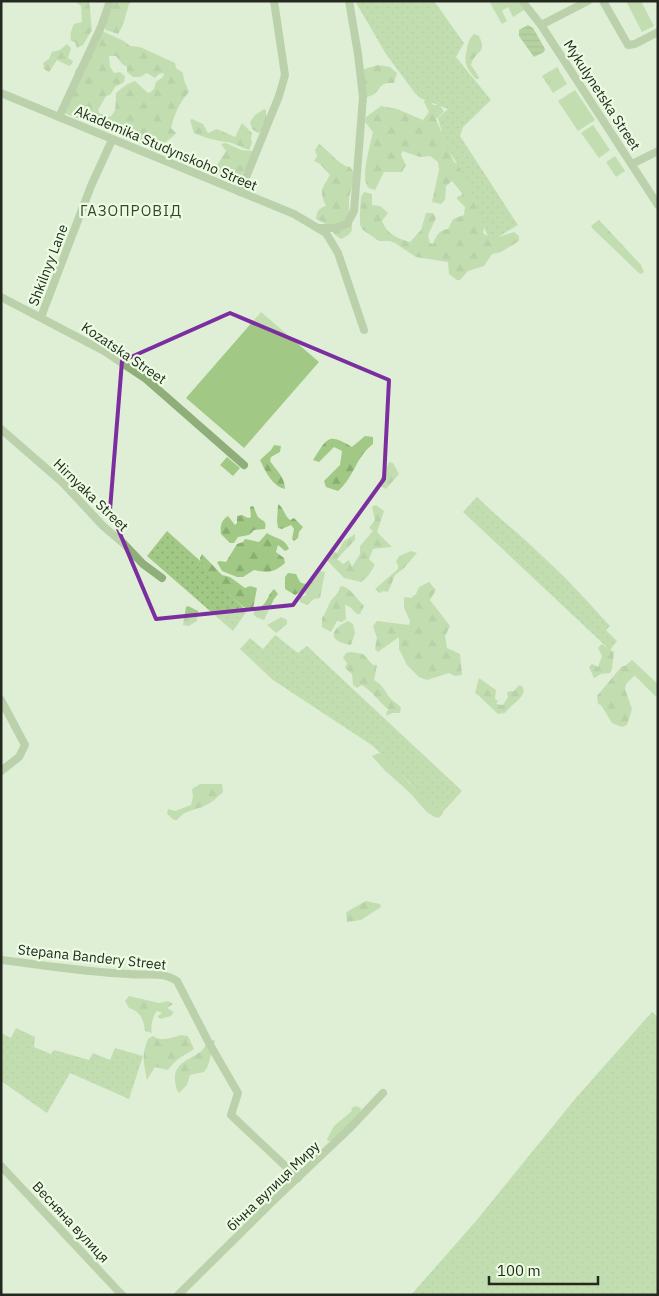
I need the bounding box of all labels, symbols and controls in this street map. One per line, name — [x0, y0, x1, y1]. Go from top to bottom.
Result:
street label: Mykulynetska Street — [560, 36, 644, 154]
street label: Akademika Studynskoho Street — [72, 101, 260, 195]
district label: ГАЗОПРОВІД — [80, 201, 182, 220]
street label: Shkilnyy Lane — [24, 221, 72, 308]
street label: Kozatska Street — [78, 318, 170, 388]
street label: Hirnyaka Street — [50, 455, 132, 535]
street label: Stepana Bandery Street — [17, 940, 167, 974]
street label: бічна вулиця Миру — [223, 1137, 323, 1235]
street label: Весняна вулиця — [29, 1177, 113, 1267]
scale bar — [489, 1254, 598, 1286]
text: 100 m — [497, 1261, 541, 1280]

